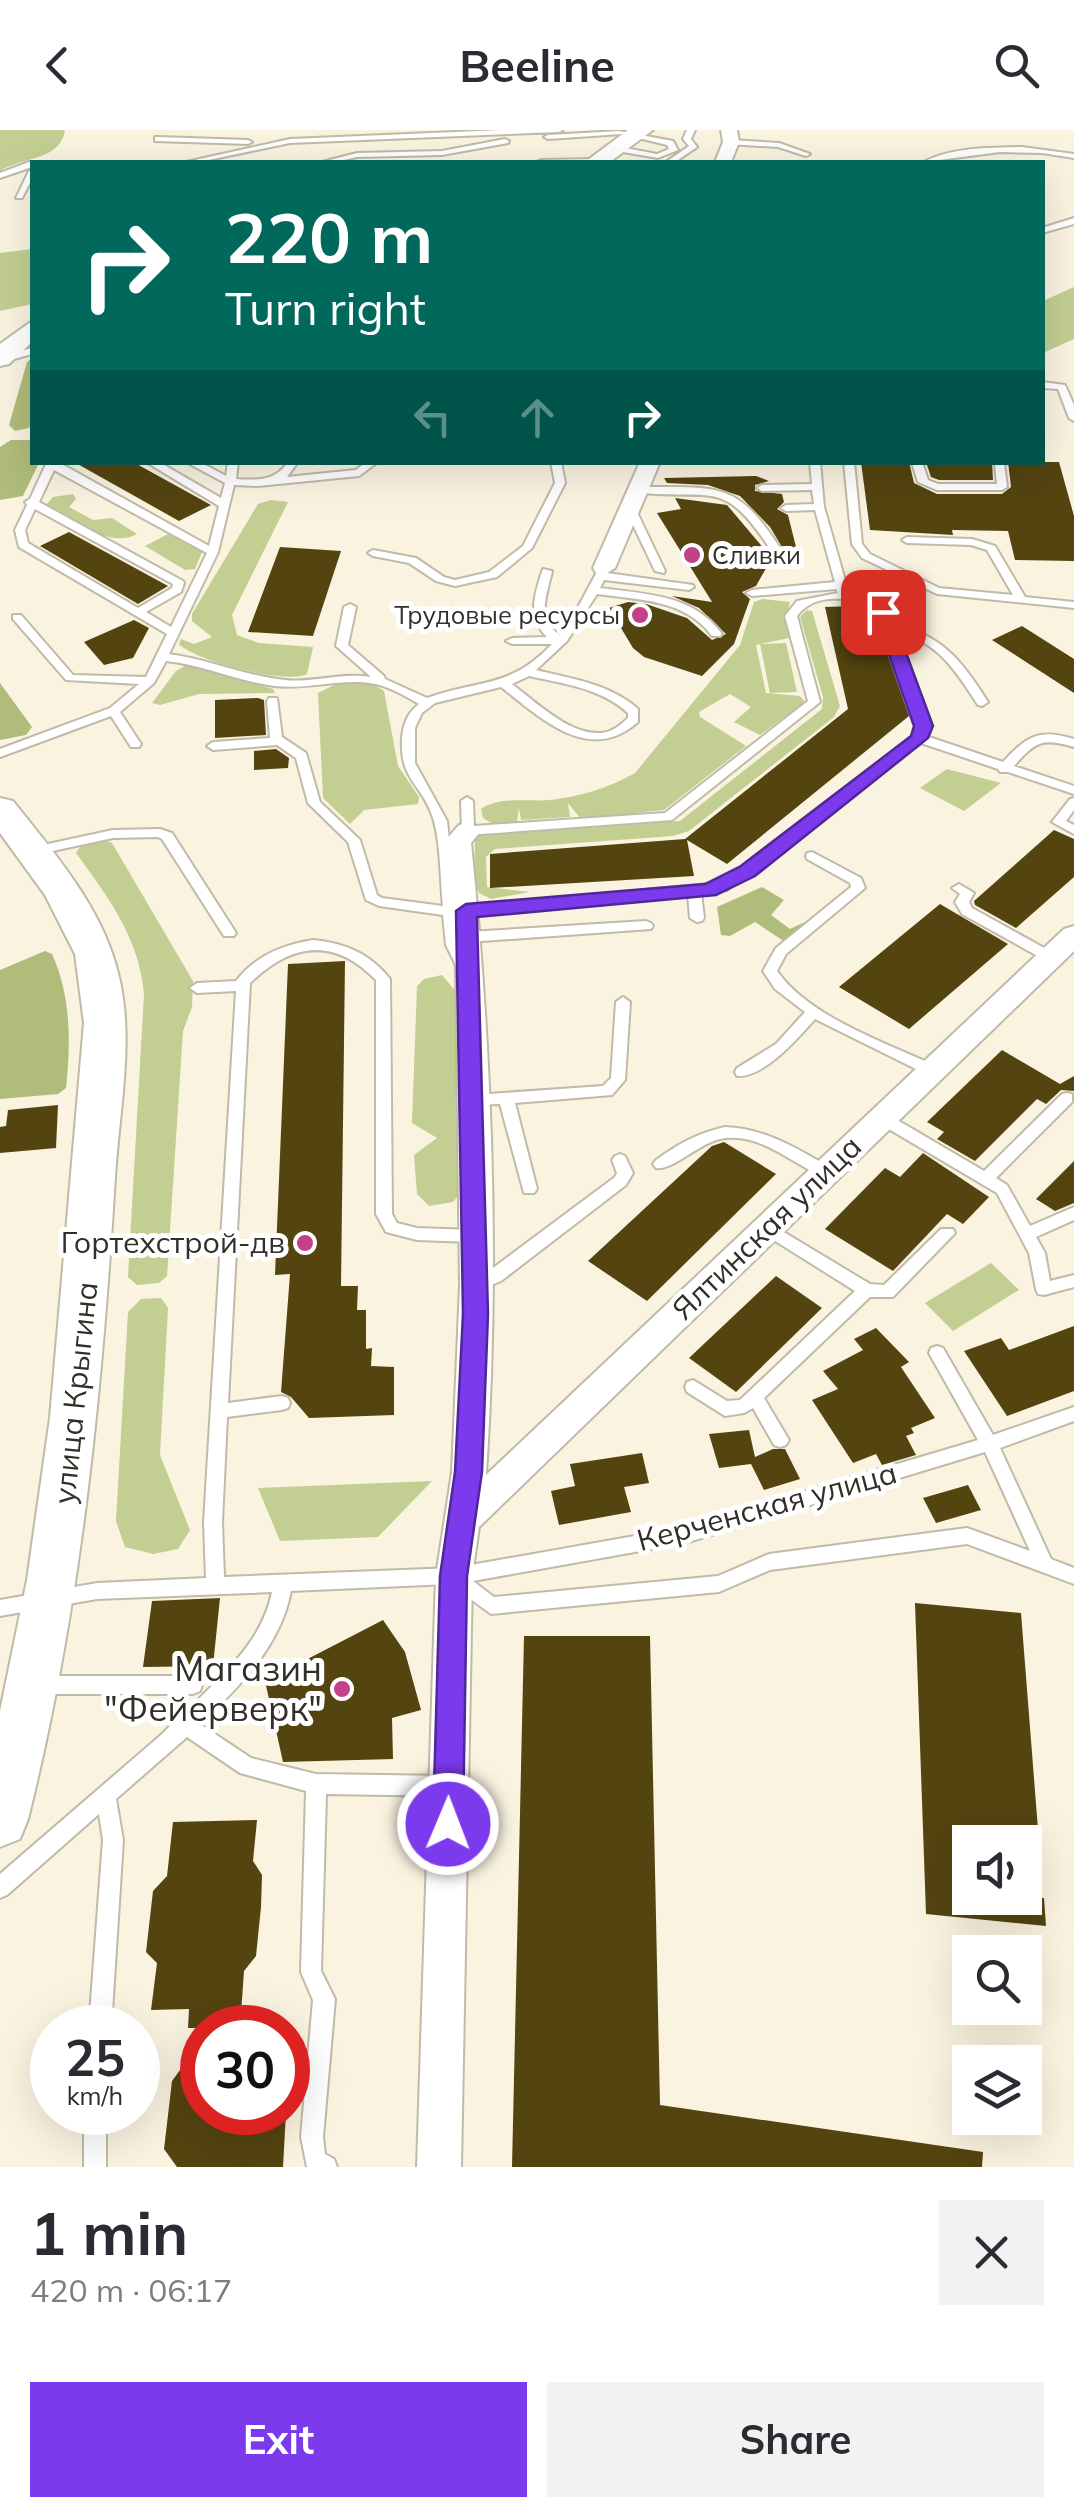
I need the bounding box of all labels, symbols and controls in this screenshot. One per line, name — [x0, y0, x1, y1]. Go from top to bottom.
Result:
text: Beeline — [459, 37, 615, 93]
icon: back — [30, 38, 85, 93]
icon: search — [989, 38, 1044, 93]
text: 220 m — [225, 193, 433, 281]
icon: right — [60, 200, 190, 330]
text: Turn right — [225, 280, 426, 336]
icon: left — [405, 390, 460, 445]
icon: ahead — [510, 390, 565, 445]
icon: right — [615, 390, 670, 445]
place label: Сливки — [712, 539, 801, 570]
marker: Сливки — [681, 544, 703, 566]
pin — [841, 570, 926, 655]
icon: arrive — [856, 585, 911, 640]
place label: Трудовые ресурсы — [394, 599, 620, 630]
marker: Трудовые ресурсы — [629, 604, 651, 626]
street label: Ялтинская улица — [664, 1127, 869, 1327]
place label: Гортехстрой-дв — [61, 1223, 285, 1261]
marker: Гортехстрой-дв — [294, 1232, 316, 1254]
street label: улица Крыгина — [44, 1280, 106, 1506]
street label: Керченская улица — [633, 1453, 901, 1559]
place label: Магазин "Фейерверк" — [104, 1646, 322, 1730]
marker: Магазин "Фейерверк" — [331, 1678, 353, 1700]
position arrow — [396, 1772, 500, 1876]
map controls — [952, 1825, 1042, 2135]
button: sound — [952, 1825, 1042, 1915]
button: search — [952, 1935, 1042, 2025]
speed limit sign: 30 — [180, 2005, 310, 2135]
text: 25 — [65, 2026, 125, 2089]
button: layers — [952, 2045, 1042, 2135]
text: km/h — [67, 2080, 123, 2111]
text: 1 min — [30, 2195, 188, 2270]
button: close — [939, 2200, 1044, 2305]
text: 420 m · 06:17 — [30, 2270, 232, 2310]
button: Exit — [30, 2382, 527, 2497]
button: Share — [547, 2382, 1044, 2497]

